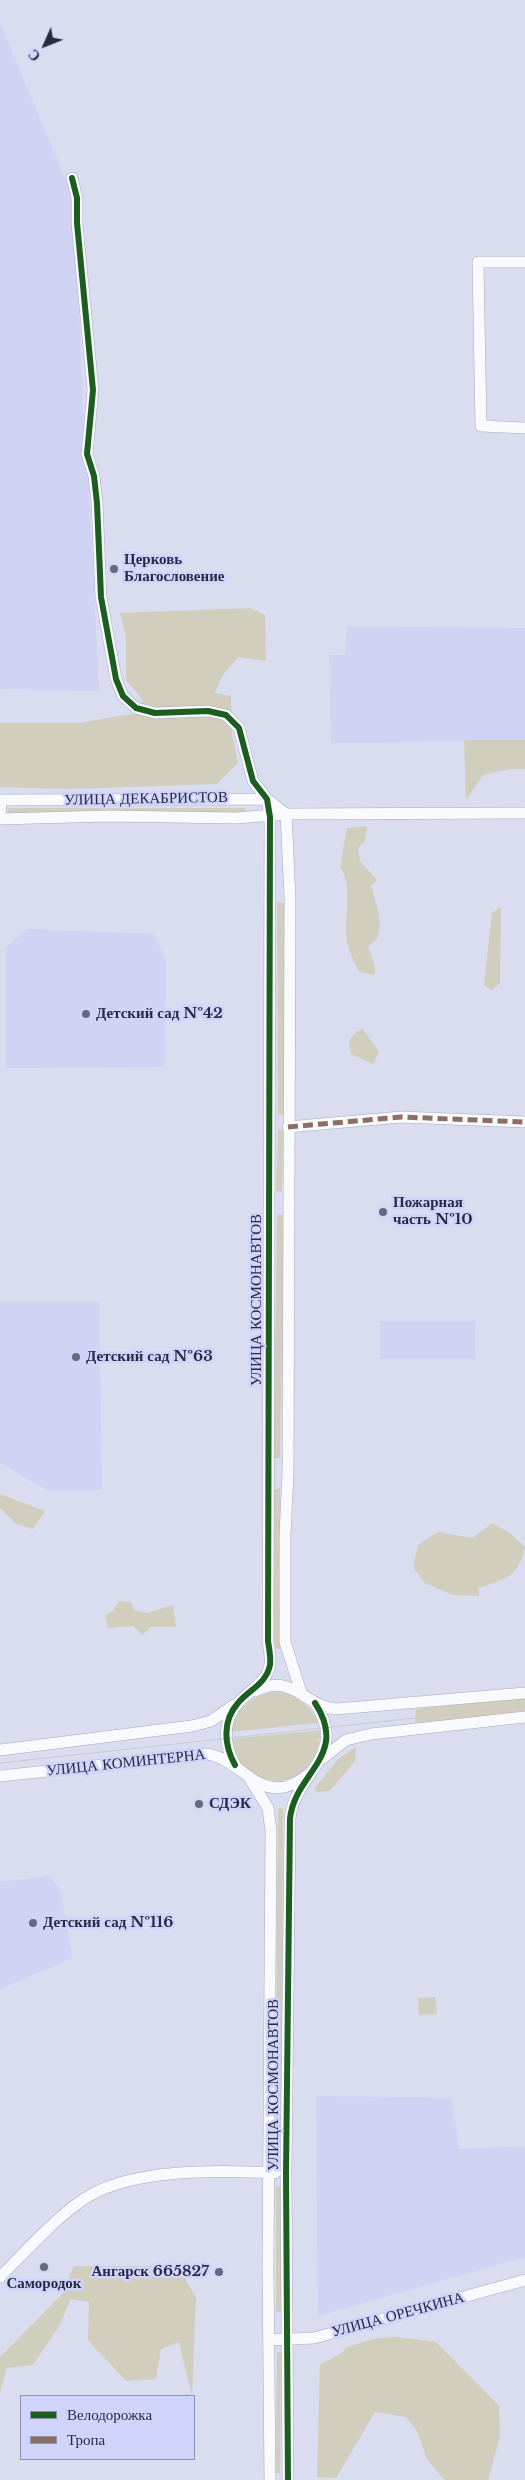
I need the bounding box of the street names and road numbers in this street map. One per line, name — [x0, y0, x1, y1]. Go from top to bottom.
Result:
street label: УЛИЦА ДЕКАБРИСТОВ — [64, 789, 228, 809]
street label: УЛИЦА КОСМОНАВТОВ — [248, 1214, 266, 1386]
street label: УЛИЦА КОМИНТЕРНА — [46, 1746, 206, 1780]
street label: УЛИЦА КОСМОНАВТОВ — [265, 1999, 283, 2171]
street label: УЛИЦА ОРЕЧКИНА — [330, 2289, 466, 2341]

